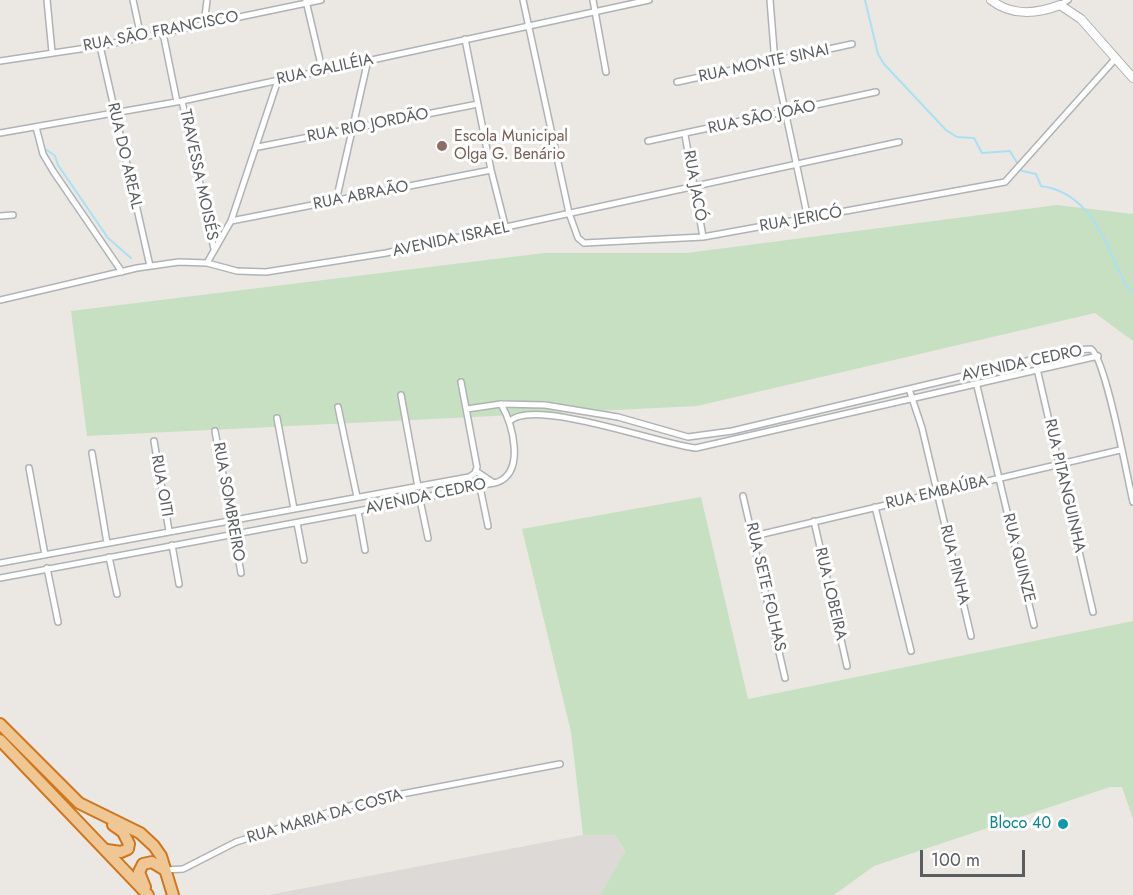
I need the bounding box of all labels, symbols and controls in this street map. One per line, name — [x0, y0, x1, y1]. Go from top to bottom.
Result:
street label: RUA SÃO FRANCISCO — [82, 8, 240, 56]
street label: RUA MONTE SINAI — [697, 41, 831, 87]
street label: RUA GALILÉIA — [275, 50, 375, 90]
street label: RUA SÃO JOÃO — [707, 97, 817, 139]
street label: RUA DO AREAL — [102, 101, 146, 211]
street label: RUA RIO JORDÃO — [306, 105, 430, 147]
street label: TRAVESSA MOISÉS — [175, 108, 221, 242]
place label: Escola Municipal Olga G. Benário — [454, 127, 568, 165]
marker: Escola Municipal Olga G. Benário — [435, 139, 449, 153]
street label: RUA JACÓ — [678, 149, 710, 223]
street label: RUA ABRAÃO — [312, 177, 410, 215]
street label: RUA JERICÓ — [758, 203, 844, 237]
street label: AVENIDA ISRAEL — [391, 218, 511, 262]
street label: AVENIDA CEDRO — [960, 342, 1084, 386]
street label: RUA PITANGUINHA — [1039, 417, 1089, 555]
street label: RUA SOMBREIRO — [208, 441, 248, 563]
street label: RUA OITI — [146, 454, 176, 518]
street label: RUA EMBAÚBA — [884, 472, 990, 514]
street label: AVENIDA CEDRO — [364, 475, 488, 519]
street label: RUA QUINZE — [998, 512, 1038, 604]
street label: RUA SETE FOLHAS — [741, 521, 789, 653]
street label: RUA PINHA — [935, 523, 973, 607]
street label: RUA LOBEIRA — [810, 546, 850, 642]
street label: RUA MARIA DA COSTA — [245, 786, 405, 848]
place label: Bloco 40 — [990, 814, 1051, 834]
marker: Bloco 40 — [1056, 817, 1070, 831]
scale bar — [923, 838, 1028, 876]
text: 100 m — [931, 847, 980, 873]

